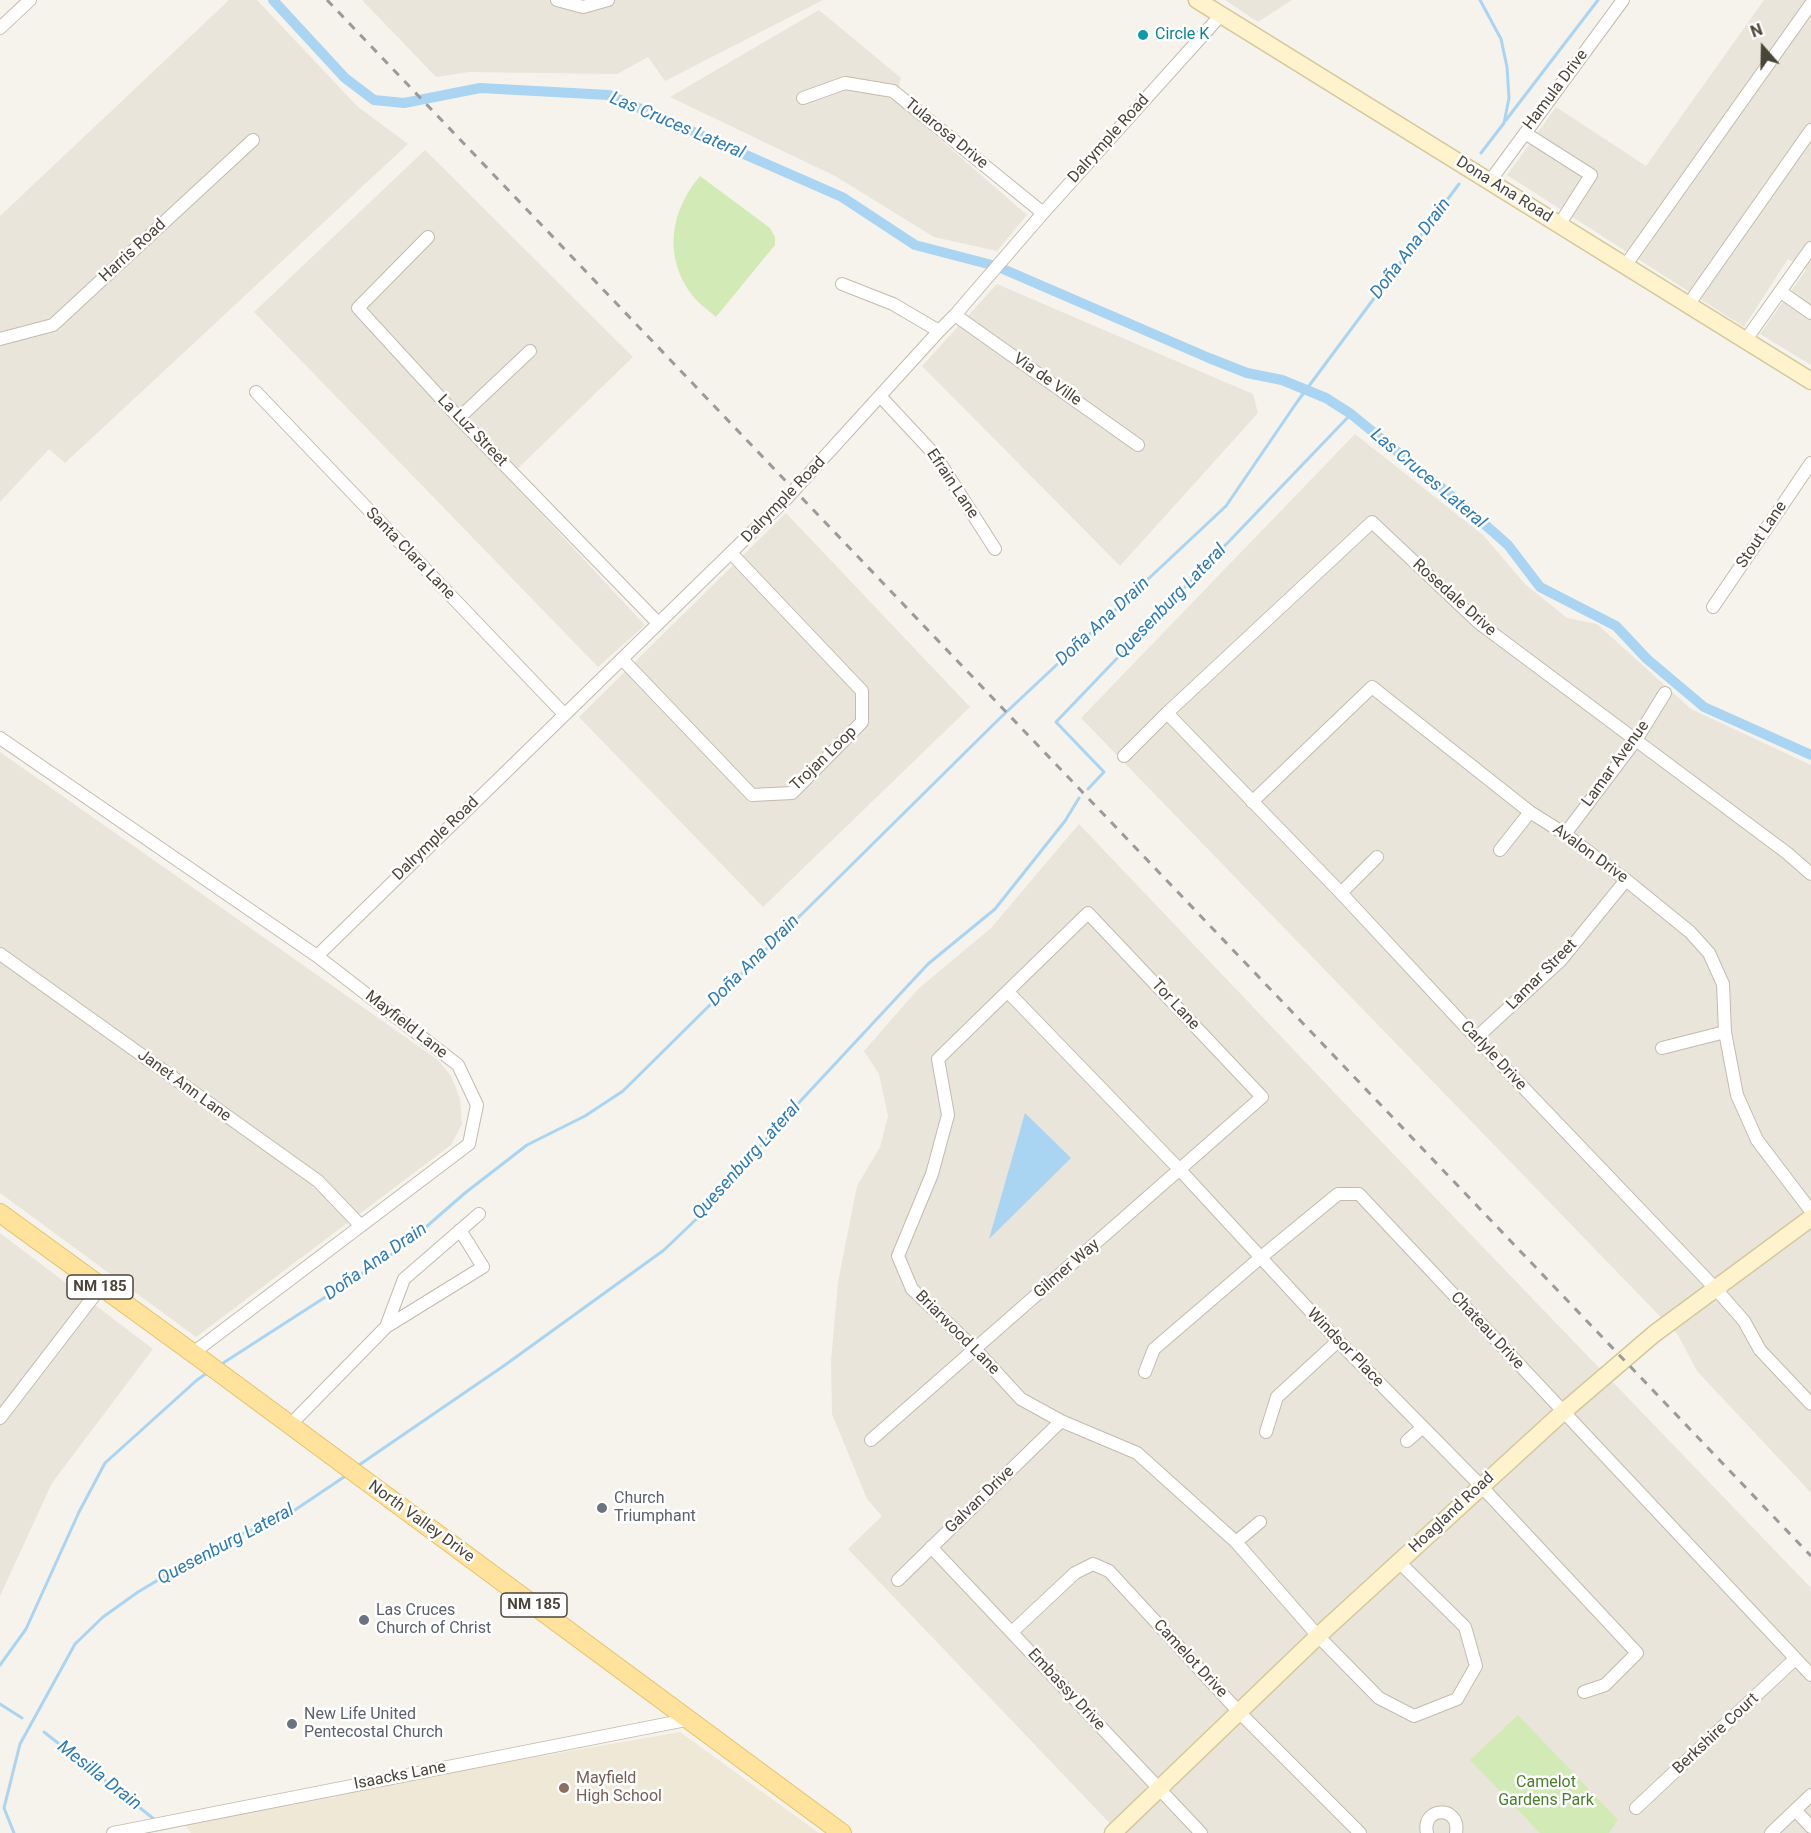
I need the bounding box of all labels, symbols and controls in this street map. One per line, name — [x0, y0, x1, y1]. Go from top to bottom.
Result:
north arrow — [1733, 18, 1793, 78]
text: N — [1748, 20, 1765, 41]
place label: Circle K — [1155, 25, 1209, 45]
marker: Circle K — [1136, 28, 1150, 42]
street label: Hamula Drive — [1520, 46, 1592, 134]
water label: Las Cruces Lateral — [606, 88, 748, 164]
street label: Dalrymple Road — [1064, 91, 1154, 187]
street label: Tularosa Drive — [901, 95, 991, 173]
street label: Dona Ana Road — [1452, 153, 1556, 227]
water label: Doña Ana Drain — [1366, 194, 1456, 304]
street label: Harris Road — [96, 215, 170, 287]
street label: Via de Ville — [1009, 350, 1085, 410]
street label: La Luz Street — [433, 391, 511, 471]
water label: Las Cruces Lateral — [1366, 424, 1490, 534]
street label: Efrain Lane — [922, 446, 982, 522]
street label: Dalrymple Road — [738, 453, 830, 547]
street label: Stout Lane — [1733, 498, 1791, 572]
street label: Santa Clara Lane — [361, 504, 459, 604]
water label: Quesenburg Lateral — [1111, 540, 1231, 664]
street label: Rosedale Drive — [1408, 555, 1500, 641]
water label: Doña Ana Drain — [1052, 573, 1154, 671]
street label: Lamar Avenue — [1578, 717, 1654, 811]
street label: Trojan Loop — [787, 723, 861, 795]
street label: Dalrymple Road — [389, 793, 483, 885]
street label: Avalon Drive — [1549, 820, 1631, 888]
water label: Doña Ana Drain — [704, 911, 804, 1011]
street label: Lamar Street — [1503, 936, 1581, 1014]
street label: Tor Lane — [1147, 976, 1203, 1034]
street label: Mayfield Lane — [361, 987, 451, 1063]
street label: Carlyle Drive — [1456, 1017, 1530, 1095]
street label: Janet Ann Lane — [134, 1046, 234, 1126]
water label: Quesenburg Lateral — [688, 1098, 806, 1224]
water label: Doña Ana Drain — [321, 1219, 431, 1305]
street label: Gilmer Way — [1030, 1235, 1104, 1303]
road number: NM 185 — [67, 1275, 133, 1299]
street label: Briarwood Lane — [911, 1287, 1003, 1379]
street label: Chateau Drive — [1446, 1288, 1528, 1374]
street label: Windsor Place — [1303, 1305, 1387, 1391]
street label: Galvan Drive — [941, 1462, 1019, 1538]
street label: Hoagland Road — [1405, 1469, 1499, 1557]
street label: North Valley Drive — [364, 1477, 478, 1567]
place label: Church Triumphant — [614, 1489, 696, 1527]
water label: Quesenburg Lateral — [154, 1500, 298, 1590]
marker: Church Triumphant — [595, 1501, 609, 1515]
road number: NM 185 — [501, 1593, 567, 1617]
place label: Las Cruces Church of Christ — [376, 1601, 491, 1639]
marker: Las Cruces Church of Christ — [357, 1613, 371, 1627]
street label: Camelot Drive — [1149, 1616, 1231, 1702]
street label: Embassy Drive — [1023, 1645, 1109, 1735]
street label: Berkshire Court — [1669, 1689, 1763, 1779]
place label: New Life United Pentecostal Church — [304, 1705, 443, 1743]
marker: New Life United Pentecostal Church — [285, 1717, 299, 1731]
water label: Mesilla Drain — [53, 1737, 145, 1815]
street label: Isaacks Lane — [352, 1758, 448, 1794]
place label: Mayfield High School — [576, 1769, 662, 1807]
park label: Camelot Gardens Park — [1498, 1773, 1594, 1811]
marker: Mayfield High School — [557, 1781, 571, 1795]

